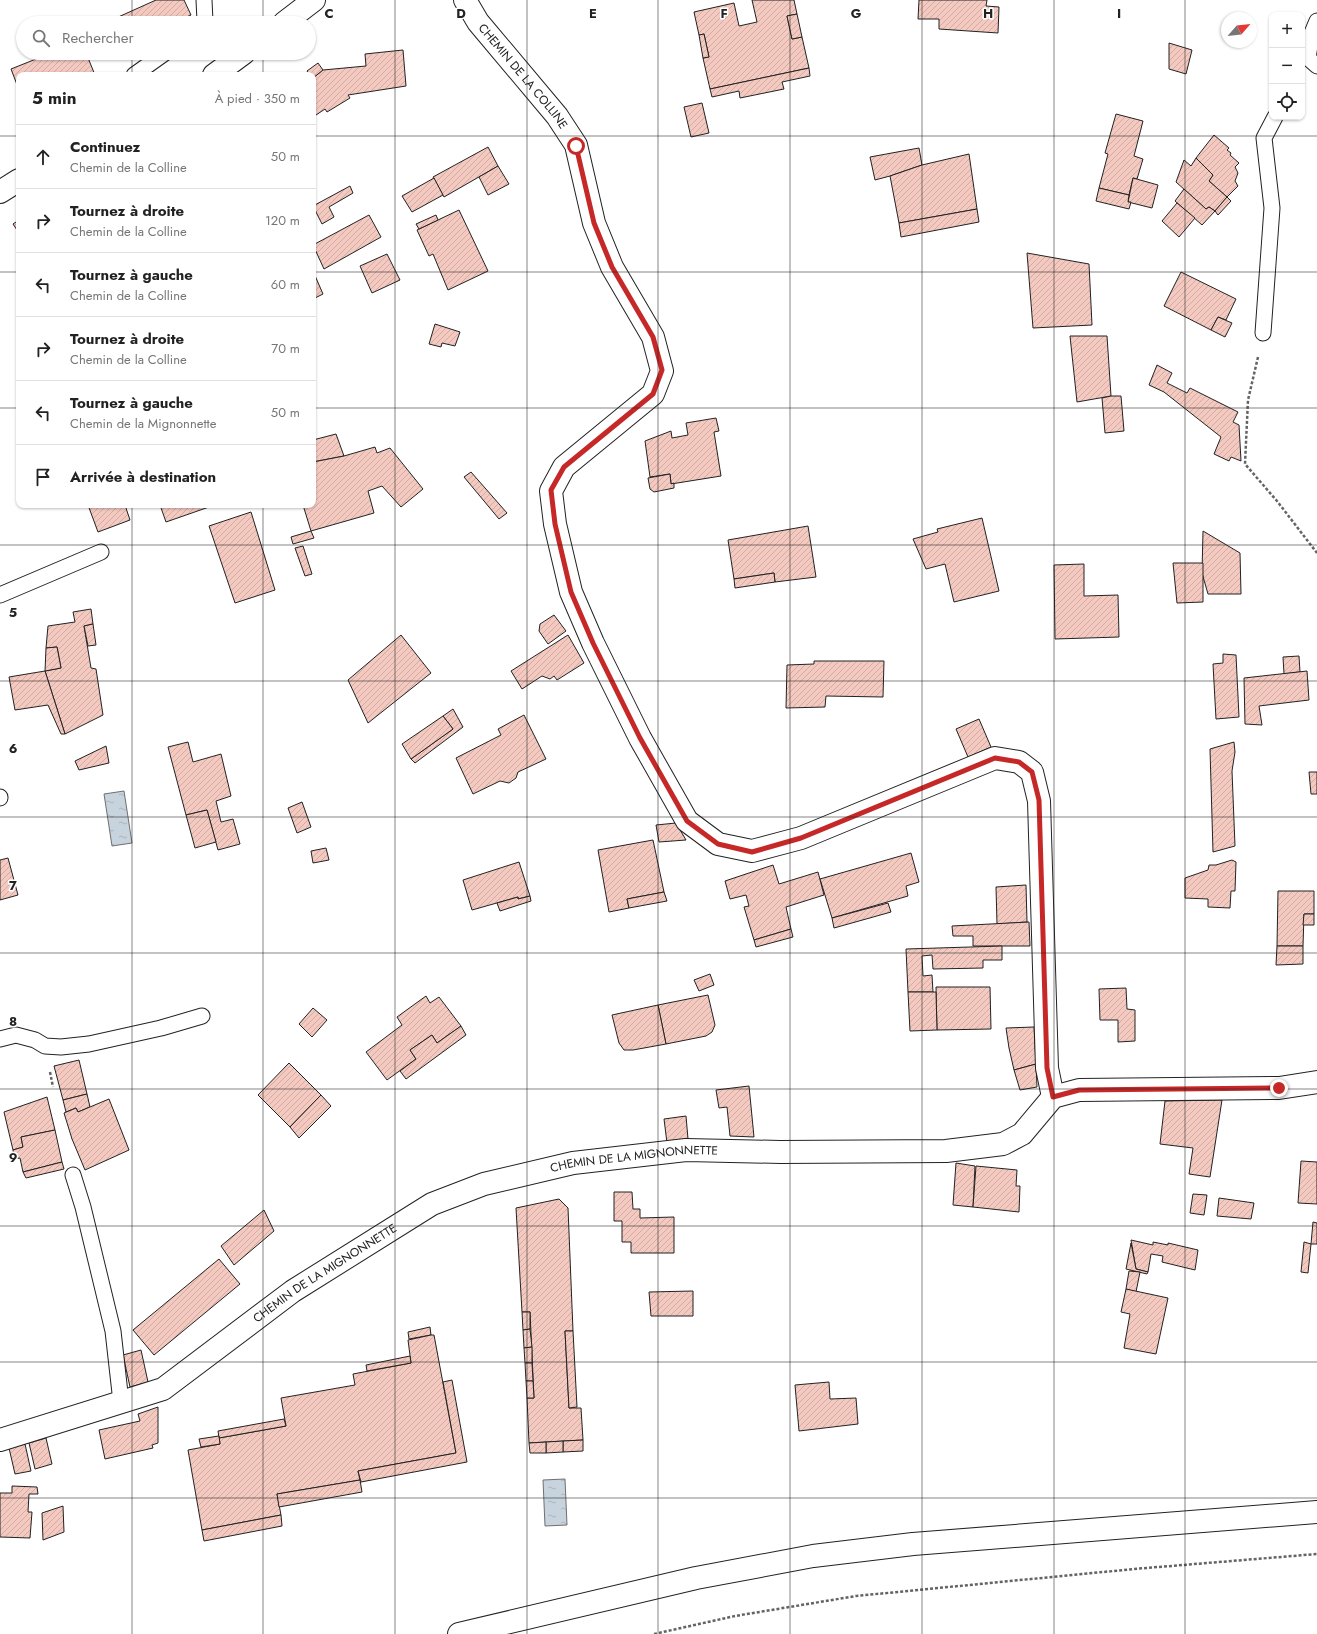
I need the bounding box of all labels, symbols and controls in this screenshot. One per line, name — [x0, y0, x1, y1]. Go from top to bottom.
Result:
text: C — [324, 4, 334, 23]
text: D — [456, 4, 466, 23]
text: E — [589, 4, 597, 23]
text: F — [720, 4, 728, 23]
text: G — [851, 4, 862, 23]
text: H — [983, 4, 993, 23]
text: I — [1117, 4, 1121, 23]
north arrow — [1221, 12, 1257, 48]
map controls — [1269, 12, 1305, 120]
button: + — [1269, 12, 1305, 48]
search box — [16, 16, 316, 60]
street label: CHEMIN DE LA COLLINE — [474, 20, 572, 132]
icon: search — [30, 27, 52, 49]
text: Rechercher — [62, 27, 134, 49]
button: − — [1269, 48, 1305, 84]
button: locate — [1269, 84, 1305, 120]
text: 5 min — [32, 86, 76, 110]
text: À pied · 350 m — [215, 89, 300, 108]
text: Continuez — [70, 136, 140, 158]
route start — [567, 137, 585, 155]
icon: ahead — [32, 146, 54, 168]
text: 50 m — [271, 147, 300, 166]
text: Chemin de la Colline — [70, 158, 187, 177]
text: Tournez à droite — [70, 200, 184, 222]
icon: right — [32, 210, 54, 232]
text: 120 m — [265, 211, 300, 230]
text: Chemin de la Colline — [70, 222, 187, 241]
text: Tournez à gauche — [70, 264, 193, 286]
icon: left — [32, 274, 54, 296]
text: 60 m — [271, 275, 300, 294]
text: Chemin de la Colline — [70, 286, 187, 305]
text: Tournez à droite — [70, 328, 184, 350]
icon: right — [32, 338, 54, 360]
text: 70 m — [271, 339, 300, 358]
text: Chemin de la Colline — [70, 350, 187, 369]
text: Tournez à gauche — [70, 392, 193, 414]
icon: left — [32, 402, 54, 424]
text: 50 m — [271, 403, 300, 422]
text: Chemin de la Mignonnette — [70, 414, 216, 433]
icon: arrive — [32, 466, 54, 488]
text: Arrivée à destination — [70, 466, 216, 488]
text: 5 — [9, 603, 17, 622]
text: 6 — [9, 739, 18, 758]
text: 7 — [9, 876, 17, 895]
text: 8 — [9, 1012, 17, 1031]
route end — [1270, 1079, 1288, 1097]
street label: CHEMIN DE LA MIGNONNETTE — [548, 1141, 718, 1177]
text: 9 — [9, 1148, 18, 1167]
street label: CHEMIN DE LA MIGNONNETTE — [249, 1219, 400, 1327]

